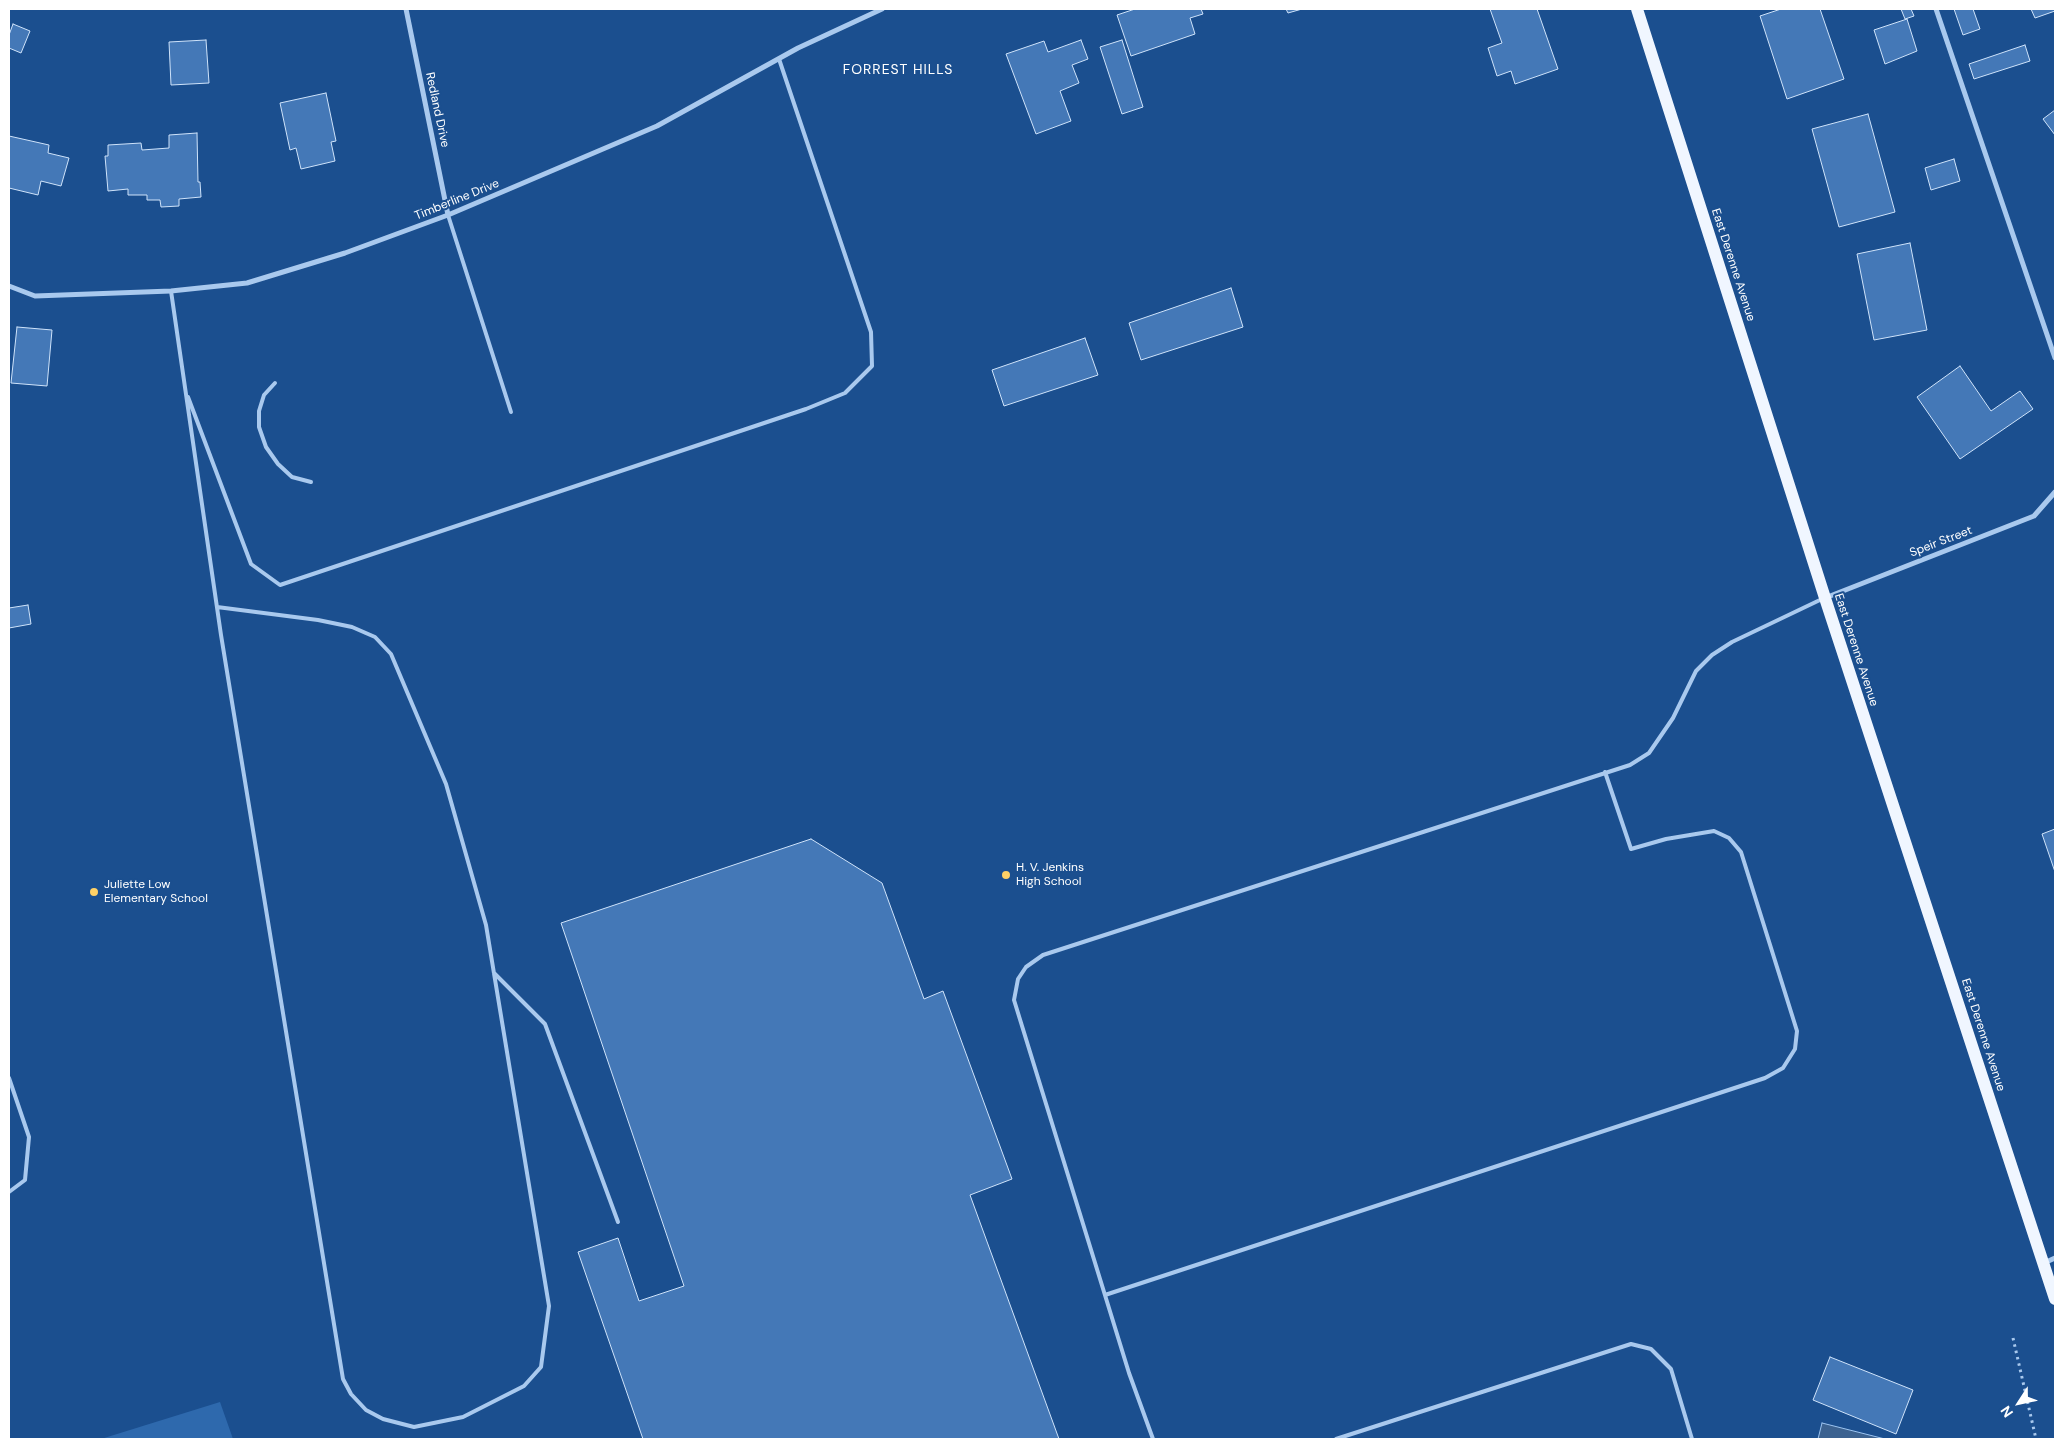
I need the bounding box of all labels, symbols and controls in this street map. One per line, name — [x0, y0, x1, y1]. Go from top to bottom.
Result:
district label: FORREST HILLS — [841, 62, 955, 78]
street label: Redland Drive — [422, 71, 452, 149]
street label: Timberline Drive — [413, 176, 501, 224]
street label: East Derenne Avenue — [1708, 207, 1758, 323]
street label: Speir Street — [1908, 523, 1974, 561]
street label: East Derenne Avenue — [1831, 592, 1881, 708]
place label: H. V. Jenkins High School — [1016, 861, 1084, 889]
marker: H. V. Jenkins High School — [1000, 869, 1012, 881]
place label: Juliette Low Elementary School — [104, 878, 208, 906]
marker: Juliette Low Elementary School — [88, 886, 100, 898]
street label: East Derenne Avenue — [1958, 977, 2008, 1093]
north arrow — [1994, 1378, 2044, 1428]
text: N — [1996, 1402, 2017, 1421]

